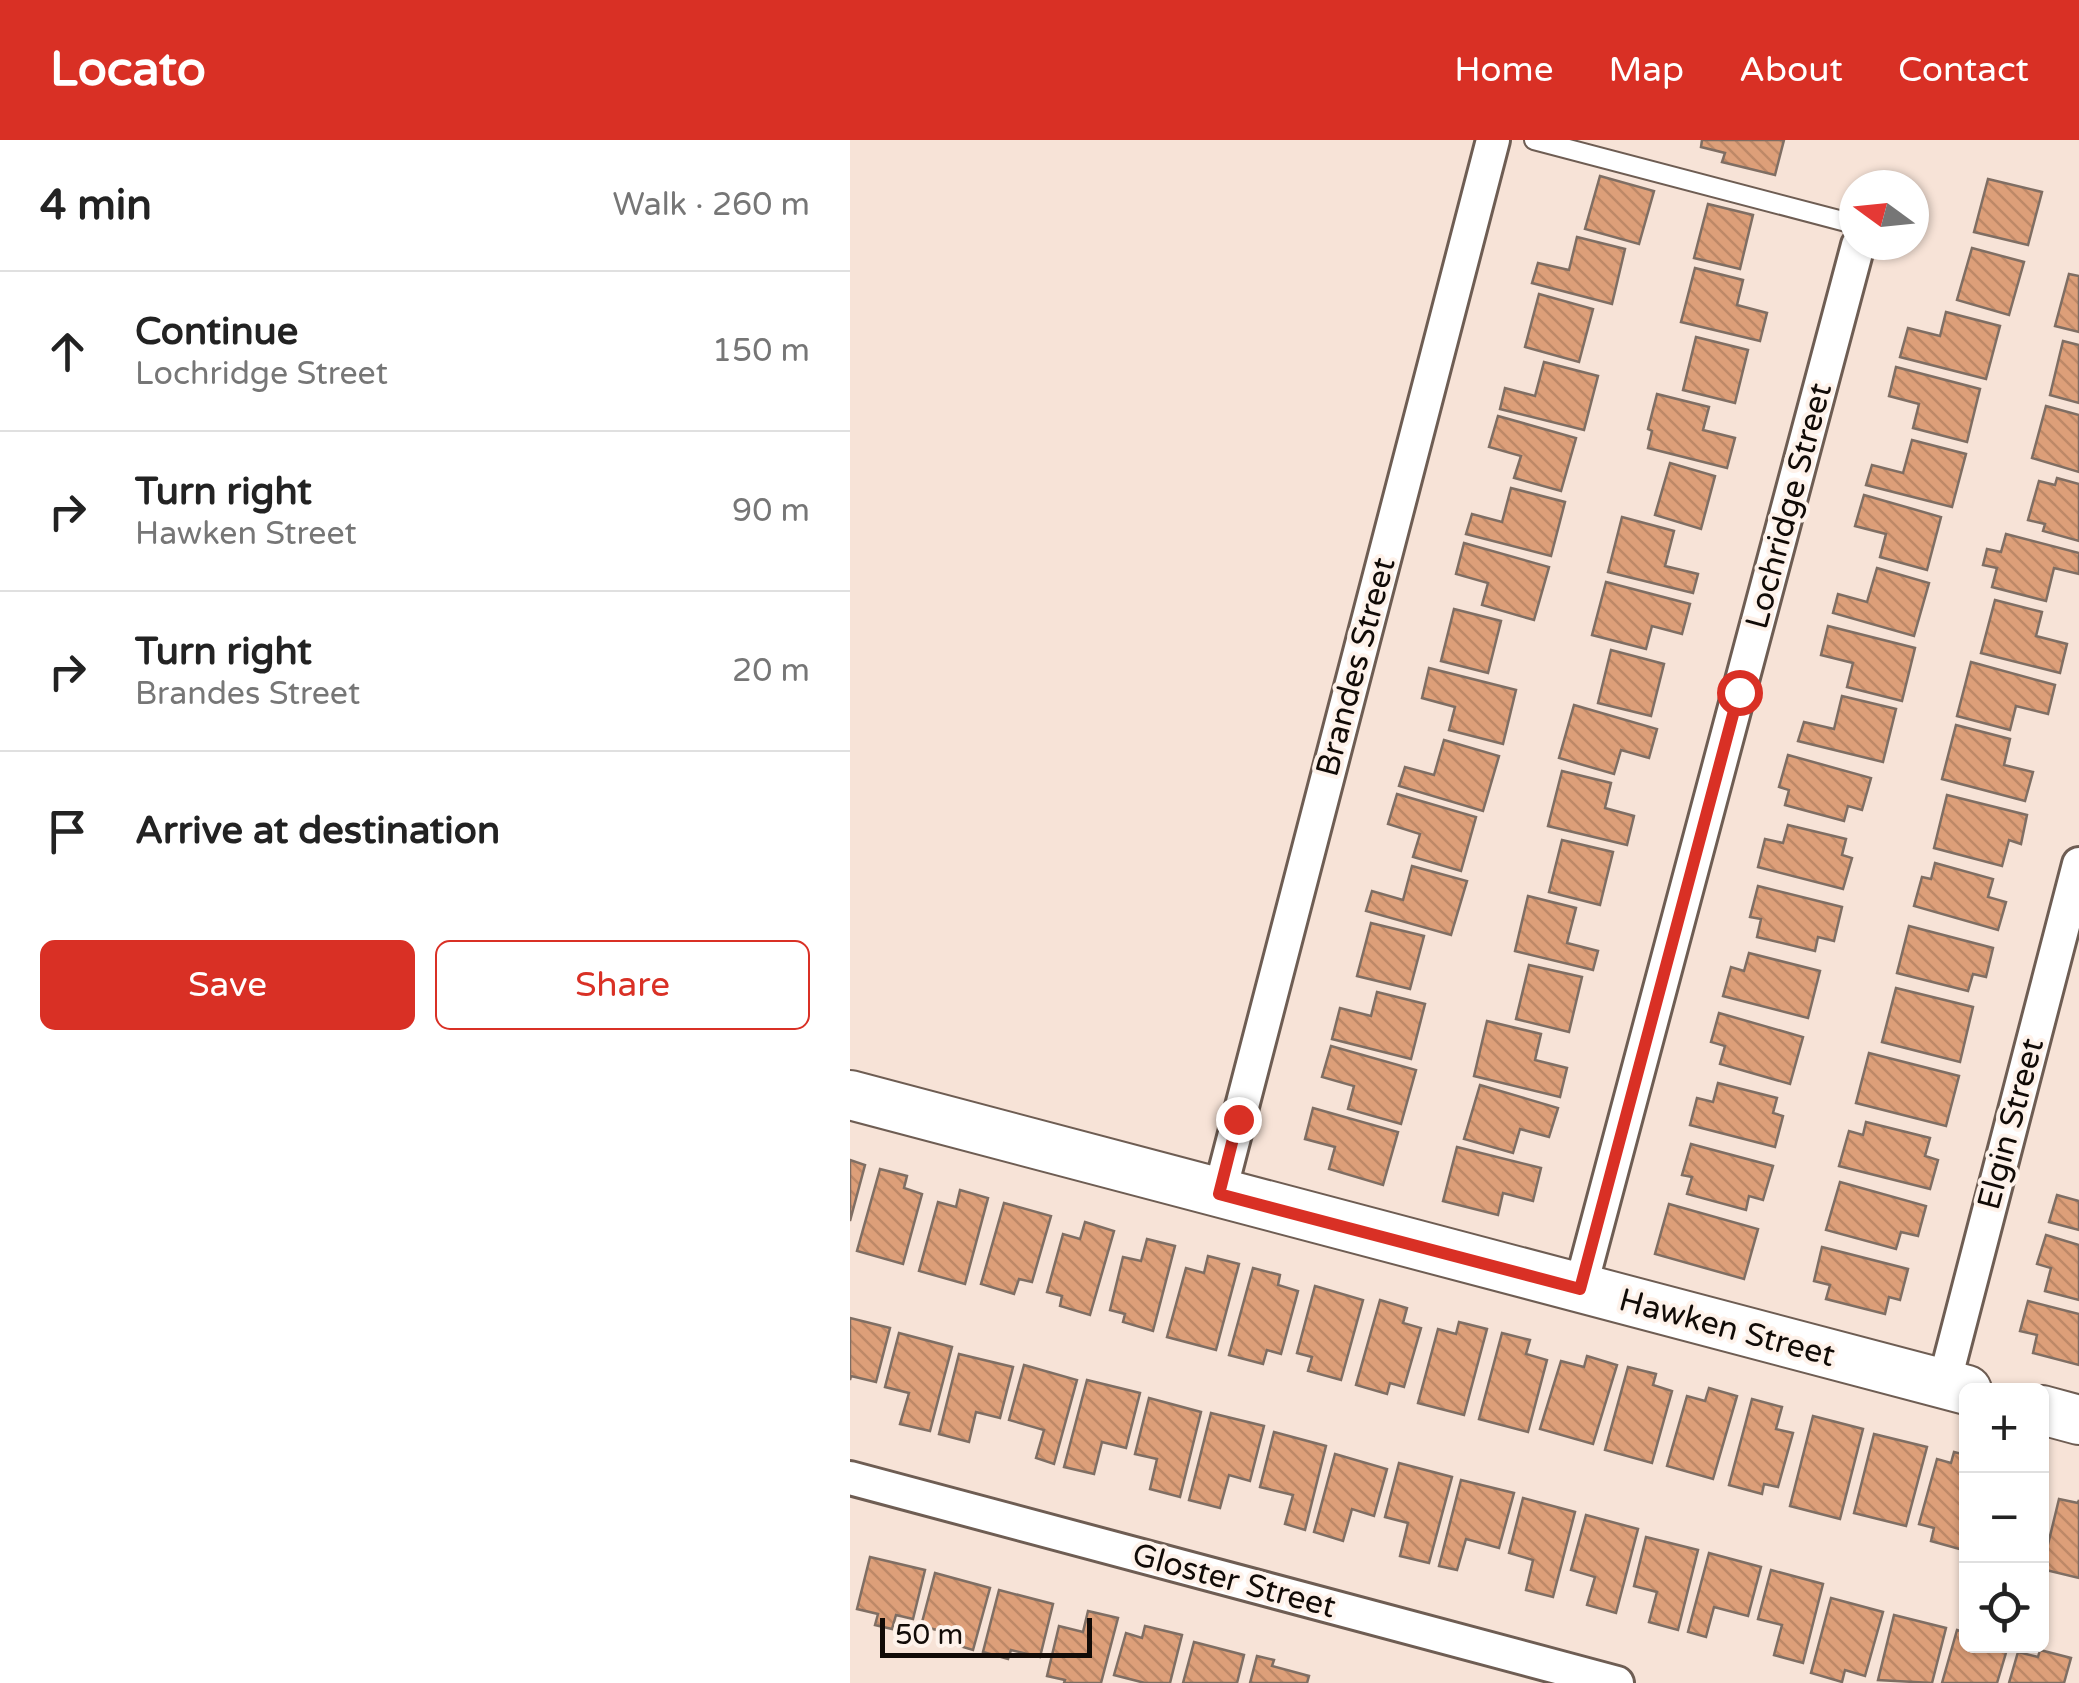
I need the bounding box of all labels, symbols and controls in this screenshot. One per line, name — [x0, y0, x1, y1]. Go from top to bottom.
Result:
text: Locato — [50, 41, 206, 99]
text: Home — [1454, 49, 1553, 91]
text: Map — [1608, 49, 1684, 91]
text: About — [1739, 49, 1843, 91]
text: Contact — [1898, 49, 2029, 91]
north arrow — [1839, 170, 1929, 260]
text: 4 min — [40, 180, 152, 231]
text: Walk · 260 m — [613, 186, 810, 224]
text: Continue — [135, 309, 298, 355]
icon: ahead — [40, 324, 95, 379]
text: 150 m — [712, 332, 810, 370]
text: Lochridge Street — [135, 355, 388, 393]
street label: Lochridge Street — [1738, 379, 1840, 633]
text: Turn right — [135, 469, 312, 515]
icon: right — [40, 484, 95, 539]
text: 90 m — [732, 492, 810, 530]
text: Hawken Street — [135, 515, 357, 553]
street label: Brandes Street — [1309, 553, 1403, 781]
text: Turn right — [135, 629, 312, 675]
icon: right — [40, 644, 95, 699]
text: 20 m — [732, 652, 810, 690]
route start — [1717, 670, 1763, 716]
text: Brandes Street — [135, 675, 360, 713]
icon: arrive — [40, 804, 95, 859]
text: Arrive at destination — [135, 808, 500, 854]
button: Save — [40, 940, 415, 1030]
button: Share — [435, 940, 810, 1030]
street label: Elgin Street — [1970, 1034, 2052, 1214]
route end — [1216, 1097, 1262, 1143]
street label: Hawken Street — [1615, 1281, 1839, 1375]
map controls — [1959, 1383, 2049, 1653]
button: + — [1959, 1383, 2049, 1473]
button: − — [1959, 1473, 2049, 1563]
street label: Gloster Street — [1128, 1536, 1340, 1626]
button: locate — [1959, 1563, 2049, 1653]
scale bar — [880, 1613, 1092, 1658]
text: 50 m — [895, 1618, 963, 1652]

